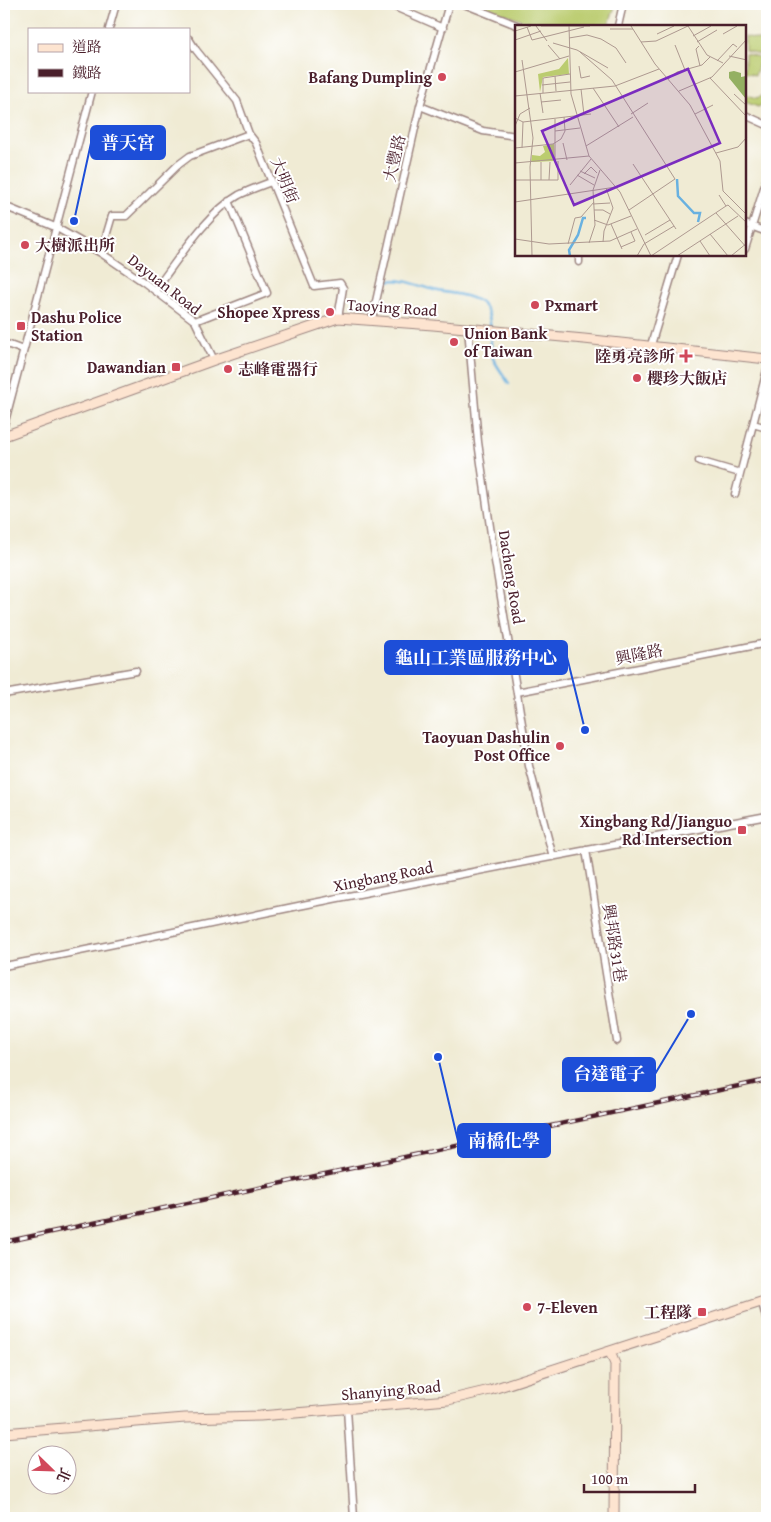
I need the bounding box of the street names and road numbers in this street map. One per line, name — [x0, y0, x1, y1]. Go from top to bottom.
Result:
street label: 大豐路 — [377, 132, 411, 184]
street label: 大明街 — [265, 153, 305, 207]
street label: Dayuan Road — [123, 248, 207, 321]
street label: Taoying Road — [346, 292, 438, 322]
street label: Dacheng Road — [493, 528, 531, 626]
street label: 興隆路 — [613, 638, 665, 670]
street label: Xingbang Road — [331, 854, 435, 897]
street label: 興邦路31巷 — [597, 902, 633, 984]
street label: Shanying Road — [340, 1374, 442, 1406]

